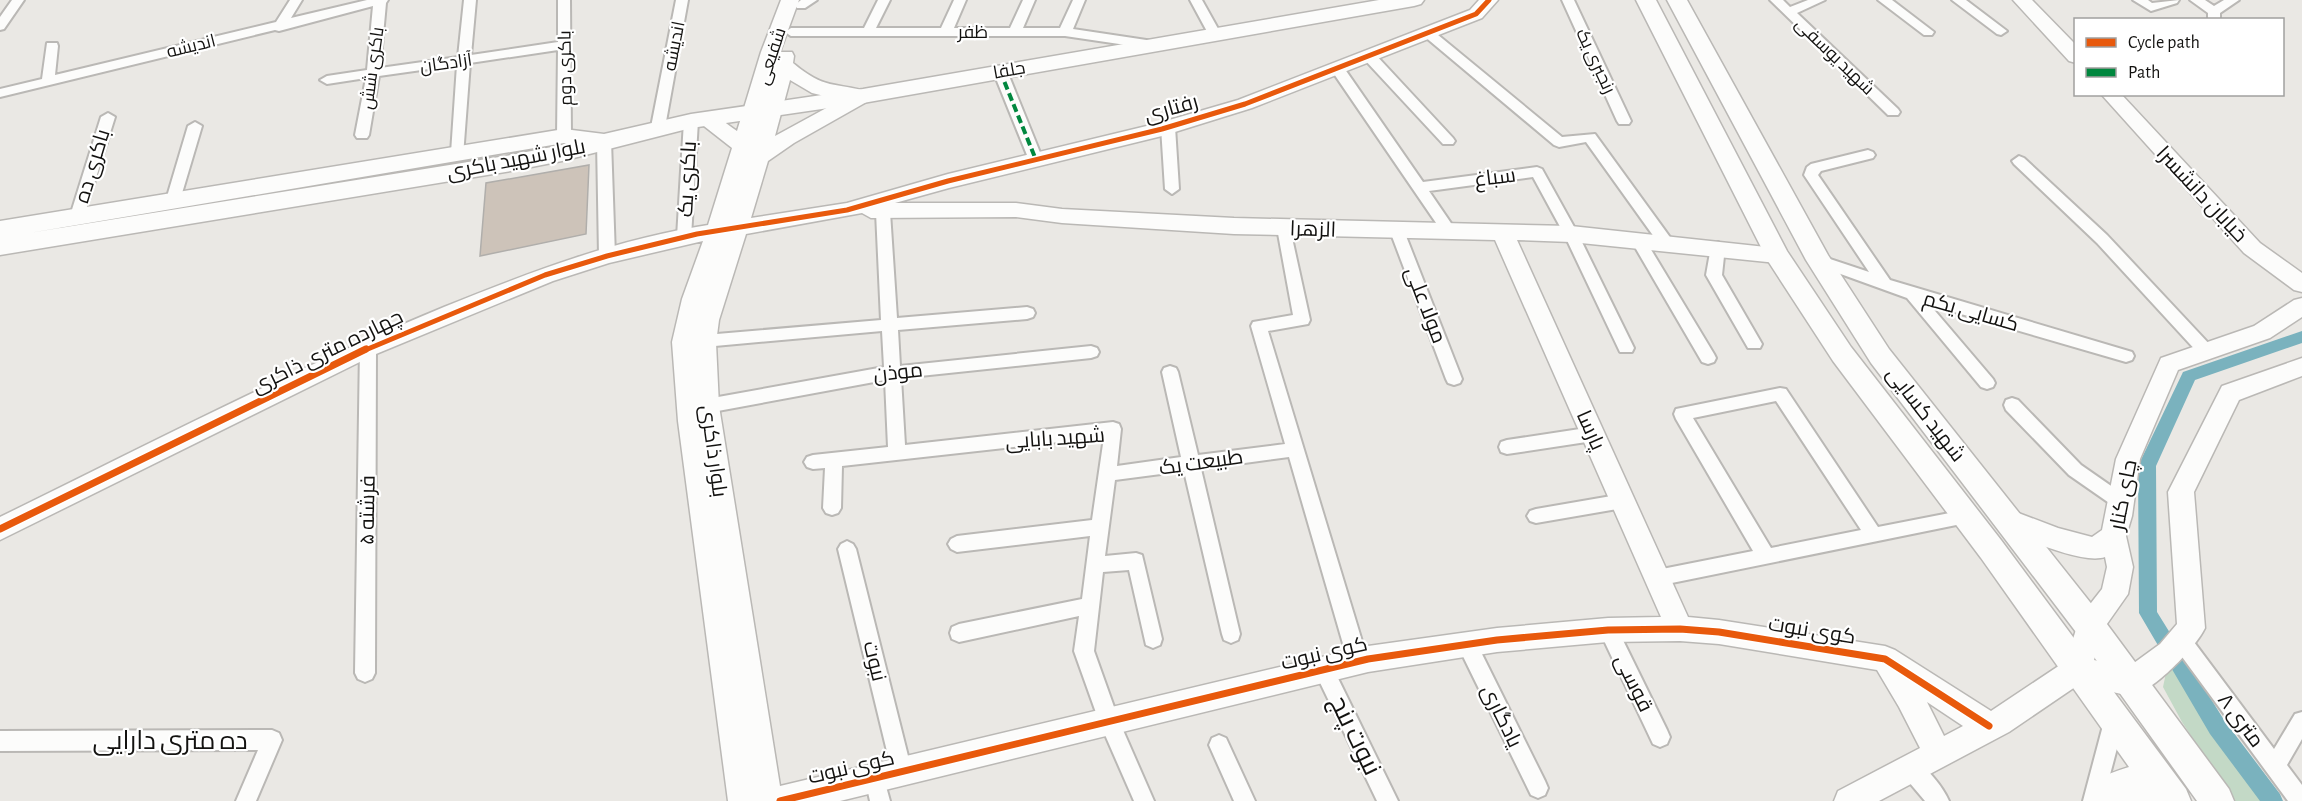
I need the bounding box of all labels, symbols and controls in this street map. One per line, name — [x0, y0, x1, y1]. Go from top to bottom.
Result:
street label: شهید یوسفی — [1791, 14, 1878, 99]
legend — [2074, 18, 2284, 96]
street label: اندیشه — [660, 20, 689, 72]
street label: ظفر — [957, 24, 988, 43]
street label: شفیعی — [753, 25, 791, 87]
street label: باکری شش — [357, 26, 389, 111]
street label: رنجبری یک — [1571, 26, 1618, 97]
street label: باکری دوم — [556, 30, 578, 106]
street label: اندیشه — [165, 31, 218, 62]
text: Cycle path — [2128, 34, 2200, 52]
street label: آزادگان — [419, 49, 474, 78]
street label: جلفا — [992, 59, 1027, 83]
text: Path — [2128, 64, 2160, 82]
street label: رفتاری — [1142, 91, 1201, 128]
street label: باکری ده — [71, 127, 116, 206]
street label: بلوار شهید باکری — [445, 136, 588, 185]
street label: باکری یک — [675, 140, 702, 218]
street label: خیابان دانشسرا — [2151, 142, 2251, 248]
street label: سباغ — [1473, 165, 1517, 193]
street label: الزهرا — [1289, 218, 1337, 242]
street label: مولا علی — [1400, 264, 1450, 347]
street label: کسایی یکم — [1920, 288, 2021, 338]
street label: چهارده متری ذاکری — [248, 306, 407, 400]
street label: موذن — [872, 359, 924, 388]
street label: شهید کسایی — [1881, 363, 1969, 467]
street label: بلوار ذاکری — [695, 404, 730, 499]
street label: پارسا — [1570, 407, 1609, 455]
street label: شهید بابایی — [1004, 425, 1106, 454]
street label: طبیعت یک — [1158, 446, 1244, 479]
street label: چای کنار — [2106, 458, 2144, 534]
street label: فرشته ۵ — [356, 475, 380, 545]
street label: کوی نبوت — [1766, 613, 1857, 650]
street label: کوی نبوت — [1279, 633, 1370, 676]
street label: نبوت — [858, 639, 890, 684]
street label: قوسی — [1609, 651, 1656, 716]
street label: یادگاری — [1476, 682, 1526, 752]
street label: ۸ متری — [2212, 689, 2267, 752]
street label: نبوت پنج — [1322, 691, 1385, 781]
street label: ده متری دارایی — [92, 728, 248, 756]
street label: کوی نبوت — [806, 747, 897, 790]

